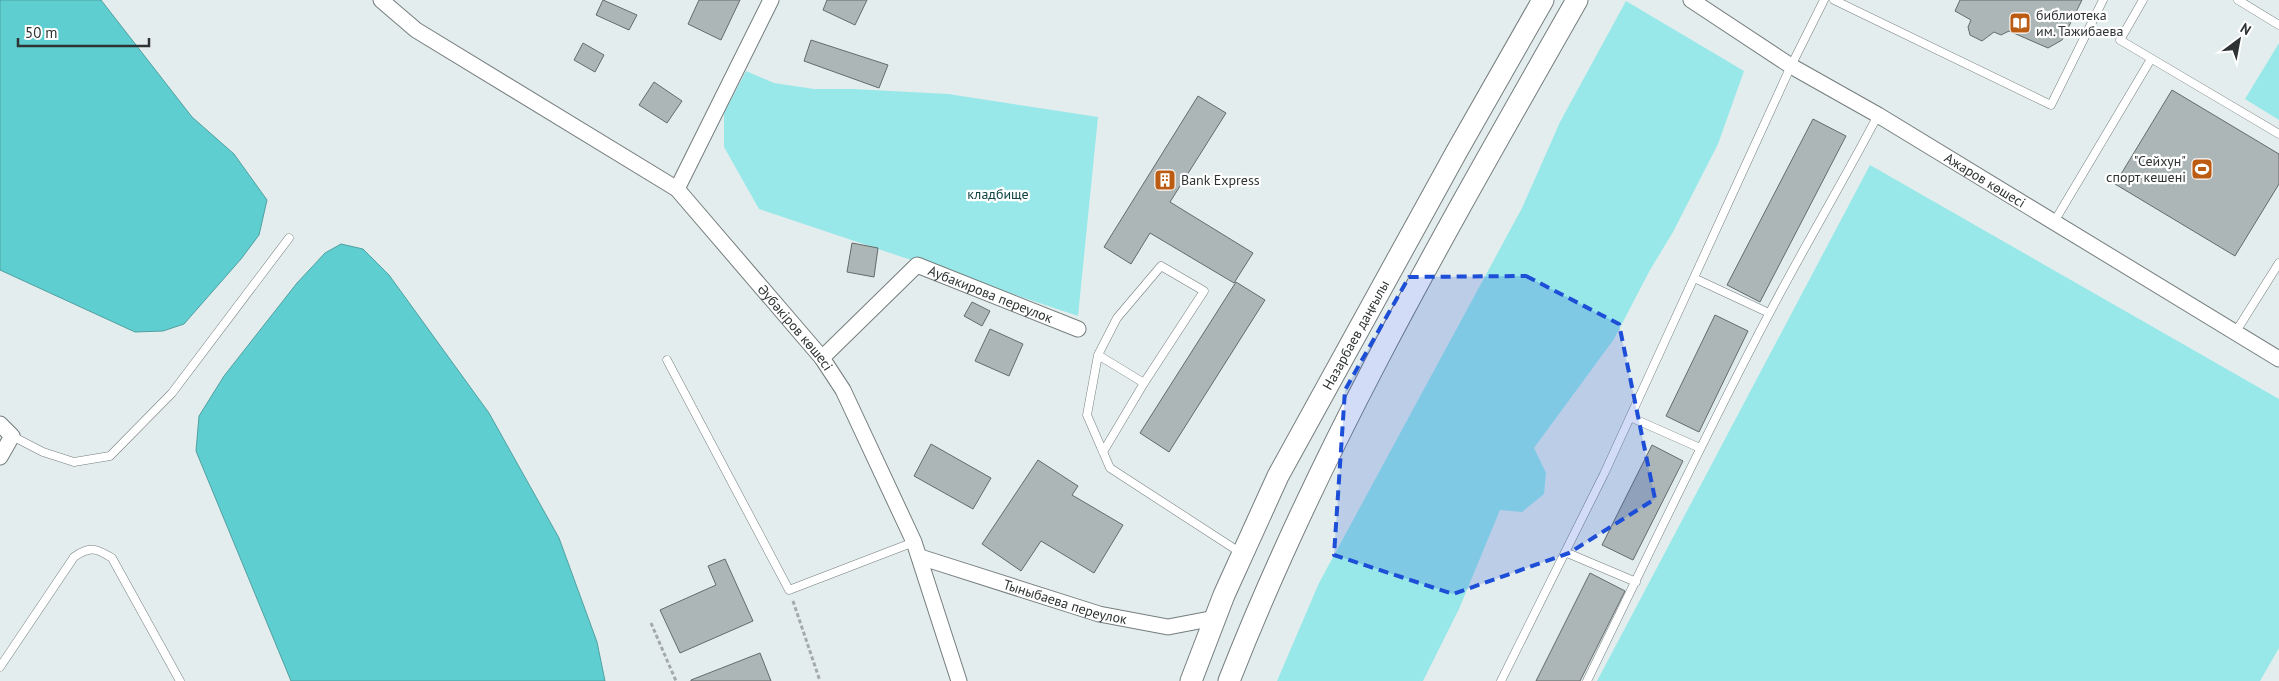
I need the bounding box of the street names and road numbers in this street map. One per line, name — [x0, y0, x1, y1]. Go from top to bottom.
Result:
street label: Ажаров көшесі — [1941, 149, 2029, 212]
street label: Аубакирова переулок — [926, 261, 1056, 327]
street label: Назарбаев даңғылы — [1318, 277, 1393, 393]
street label: Әубәкіров көшесі — [754, 281, 837, 374]
street label: Тыныбаева переулок — [1001, 575, 1129, 628]

